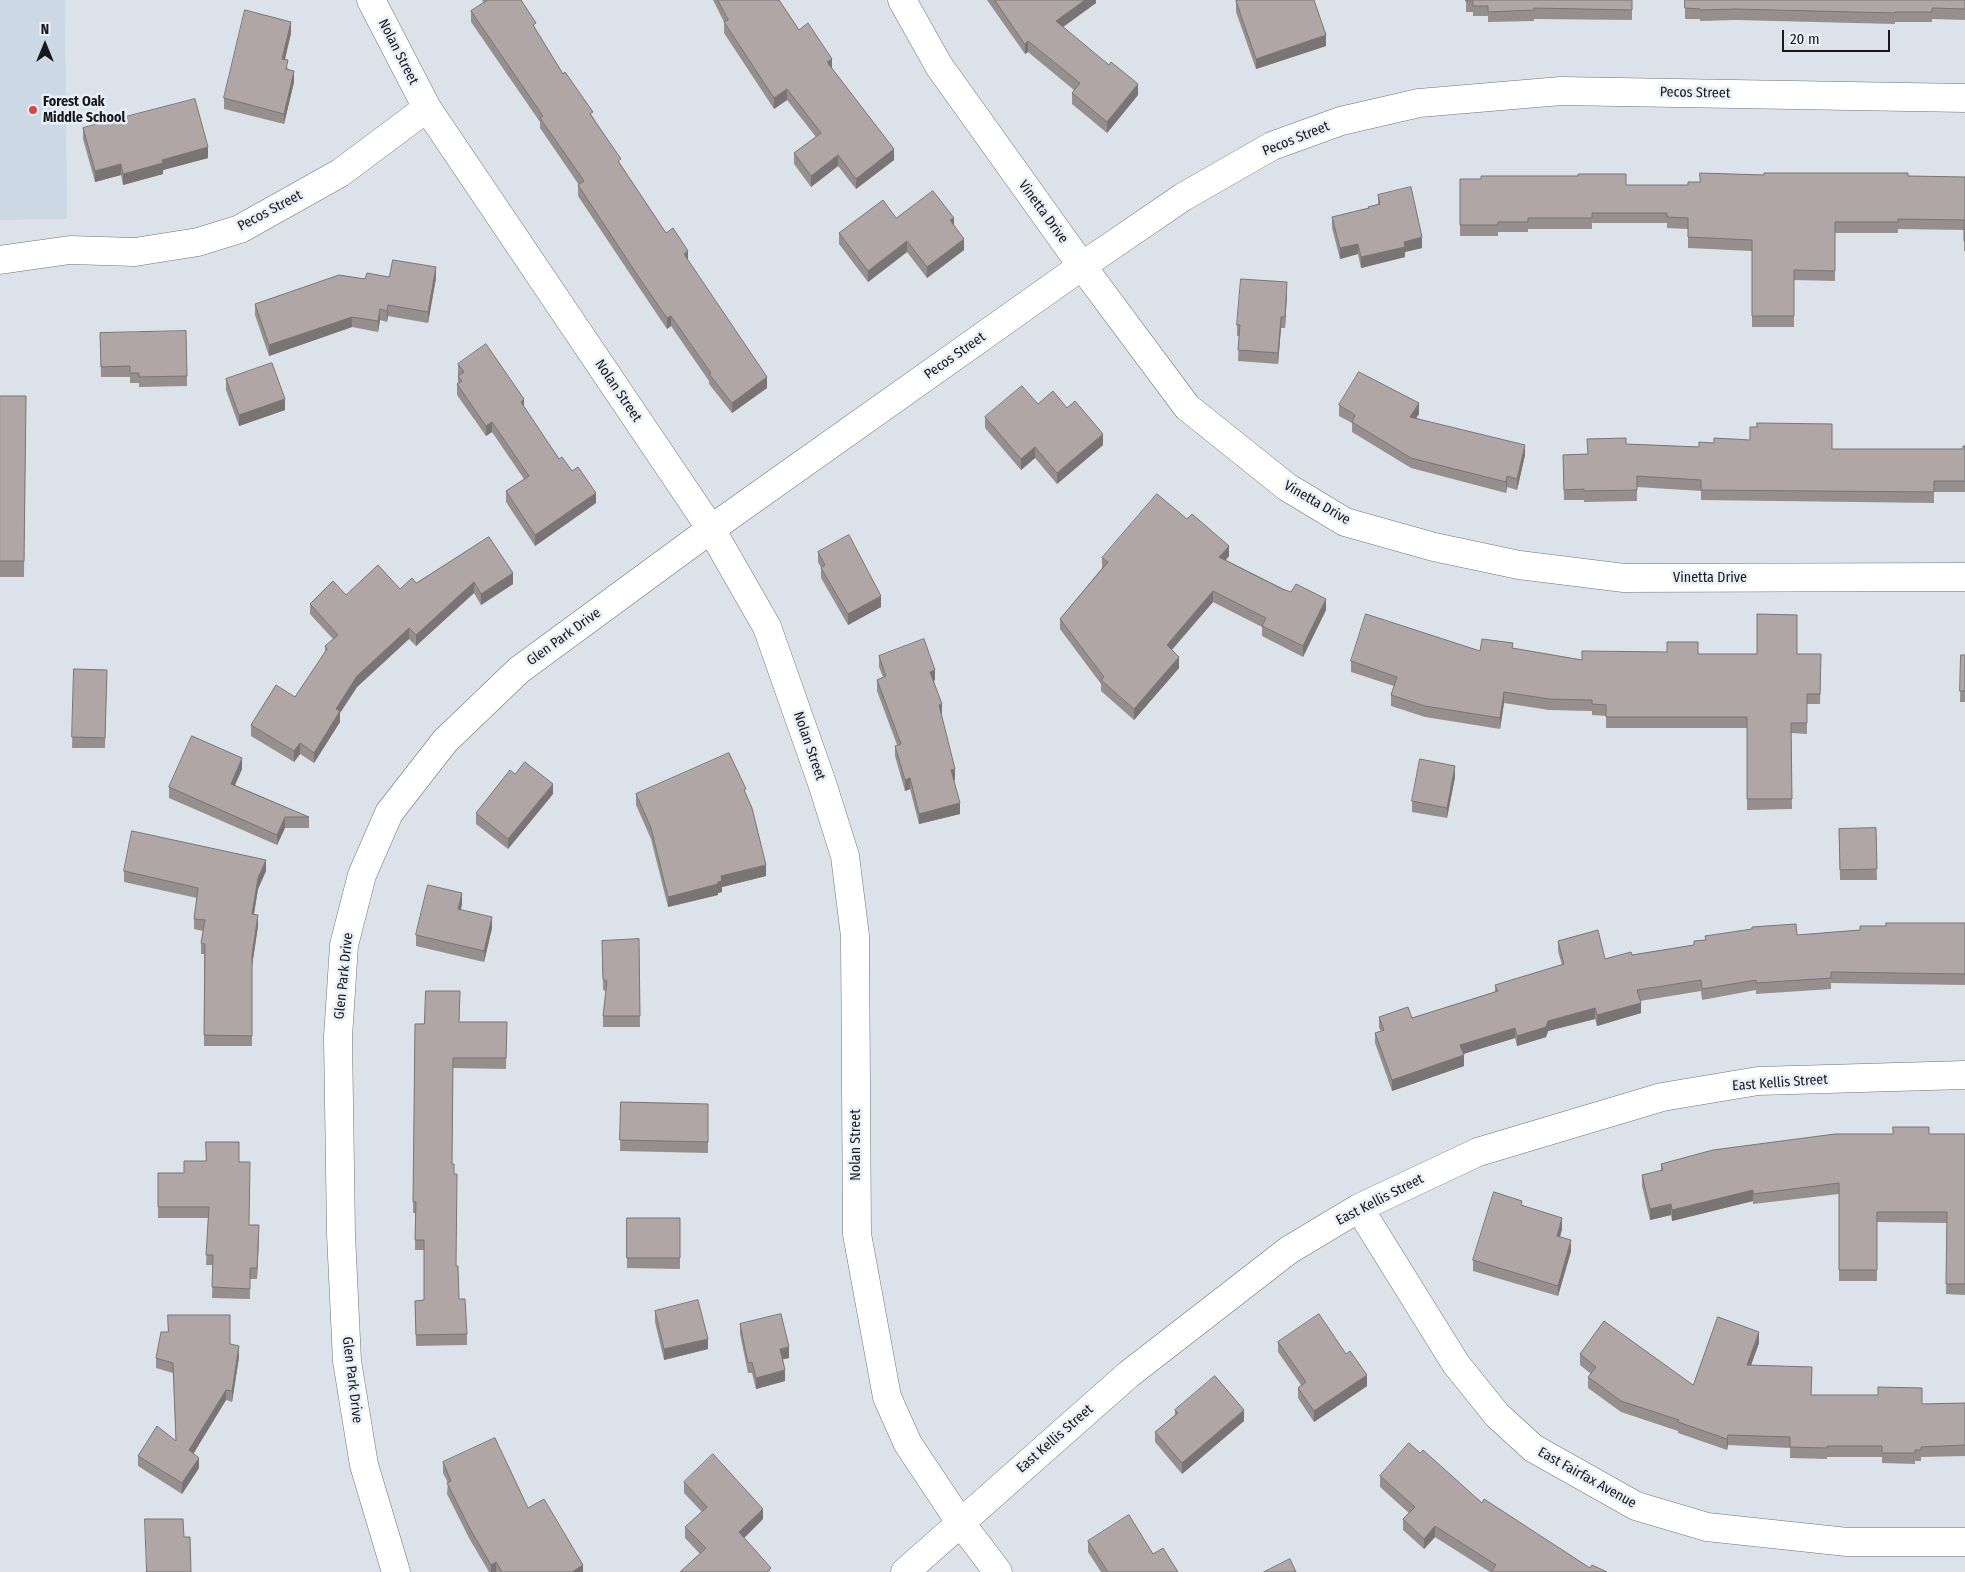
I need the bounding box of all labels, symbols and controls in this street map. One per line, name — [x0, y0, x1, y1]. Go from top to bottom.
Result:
street label: Nolan Street — [374, 16, 422, 88]
north arrow — [20, 20, 70, 70]
scale bar — [1785, 20, 1892, 52]
text: N — [41, 21, 49, 38]
text: 20 m — [1790, 30, 1820, 48]
street label: Pecos Street — [1660, 84, 1730, 102]
place label: Forest Oak Middle School — [43, 94, 125, 126]
marker: Forest Oak Middle School — [27, 104, 39, 116]
street label: Pecos Street — [1260, 118, 1332, 160]
street label: Vinetta Drive — [1015, 177, 1071, 247]
street label: Pecos Street — [235, 187, 305, 235]
street label: Pecos Street — [921, 329, 989, 383]
street label: Nolan Street — [591, 357, 645, 425]
street label: Vinetta Drive — [1281, 477, 1353, 529]
street label: Vinetta Drive — [1673, 570, 1747, 586]
street label: Glen Park Drive — [524, 605, 604, 669]
street label: Nolan Street — [789, 709, 829, 783]
street label: Glen Park Drive — [331, 932, 357, 1020]
street label: East Kellis Street — [1732, 1071, 1828, 1095]
street label: Nolan Street — [848, 1109, 864, 1181]
street label: East Kellis Street — [1334, 1171, 1426, 1229]
street label: Glen Park Drive — [338, 1336, 366, 1424]
street label: East Kellis Street — [1013, 1401, 1097, 1477]
street label: East Fairfax Avenue — [1535, 1444, 1639, 1512]

